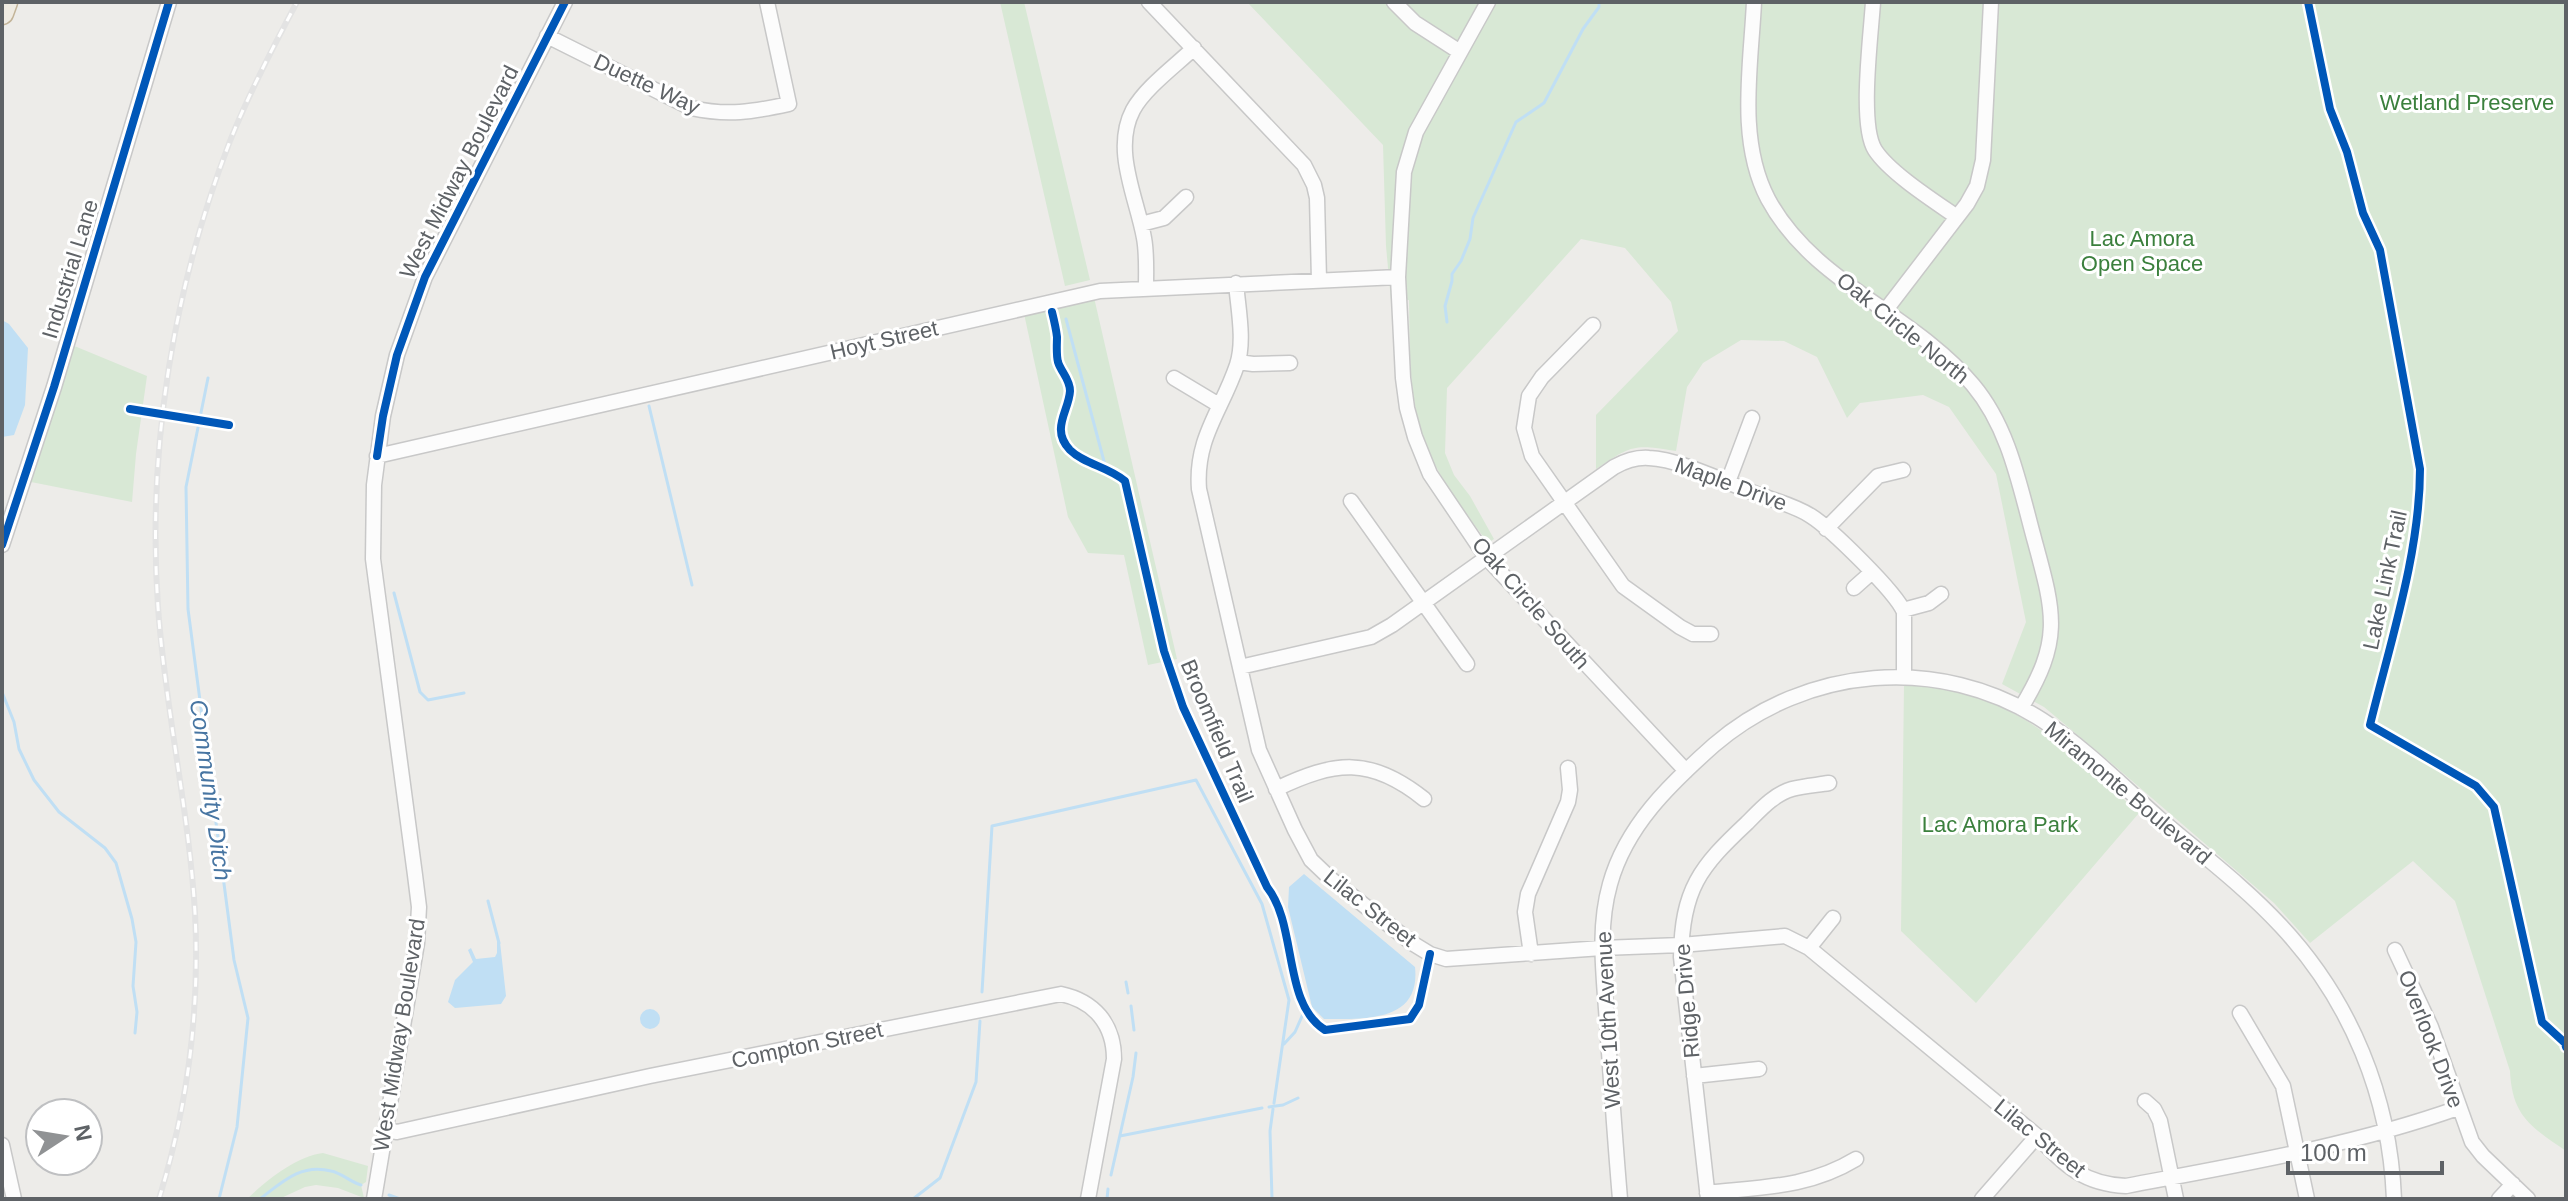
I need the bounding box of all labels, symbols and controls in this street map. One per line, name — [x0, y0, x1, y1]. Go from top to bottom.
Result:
street label: Duette Way — [590, 49, 704, 119]
street label: West Midway Boulevard — [394, 61, 524, 283]
park label: Wetland Preserve — [2380, 90, 2554, 115]
street label: Industrial Lane — [37, 196, 103, 342]
park label: Lac Amora Open Space — [2081, 226, 2203, 276]
street label: Oak Circle North — [1832, 267, 1974, 389]
street label: Hoyt Street — [828, 315, 940, 365]
street label: Maple Drive — [1672, 452, 1790, 516]
street label: Lake Link Trail — [2358, 508, 2412, 652]
street label: Oak Circle South — [1467, 532, 1595, 674]
street label: Broomfield Trail — [1176, 656, 1258, 806]
water label: Community Ditch — [185, 698, 237, 882]
street label: Miramonte Boulevard — [2040, 716, 2216, 870]
park label: Lac Amora Park — [1922, 812, 2079, 837]
street label: Lilac Street — [1319, 864, 1421, 952]
street label: West Midway Boulevard — [368, 917, 430, 1153]
street label: West 10th Avenue — [1591, 931, 1625, 1109]
street label: Ridge Drive — [1670, 943, 1704, 1059]
street label: Overlook Drive — [2393, 967, 2469, 1111]
street label: Compton Street — [729, 1017, 885, 1073]
street label: Lilac Street — [1989, 1094, 2091, 1182]
north arrow — [24, 1097, 104, 1177]
text: N — [69, 1123, 97, 1143]
scale bar — [2288, 1125, 2442, 1175]
text: 100 m — [2300, 1139, 2367, 1166]

